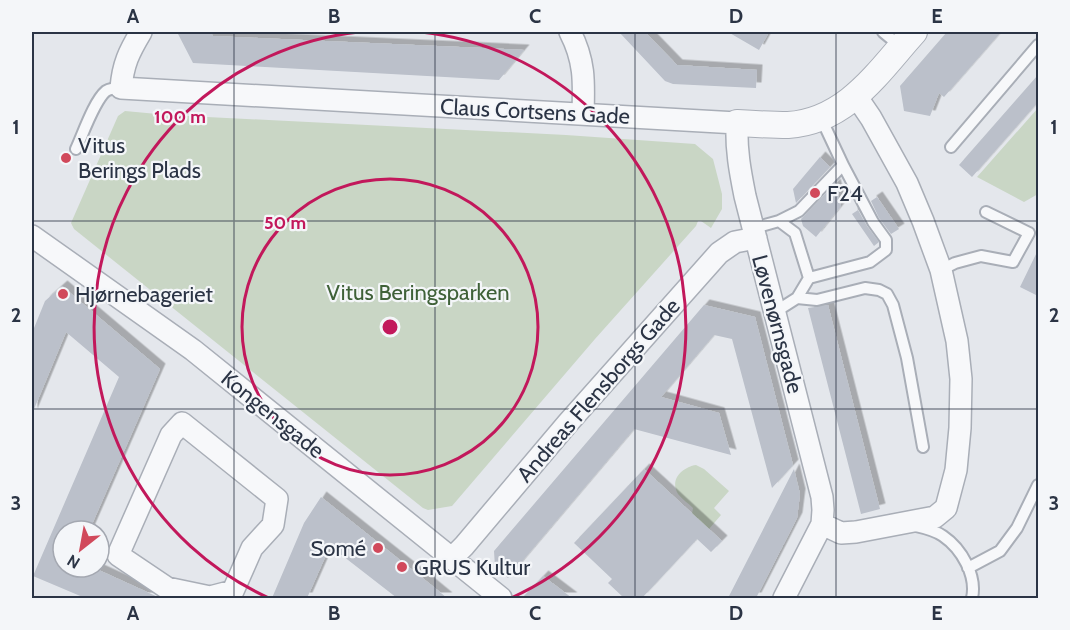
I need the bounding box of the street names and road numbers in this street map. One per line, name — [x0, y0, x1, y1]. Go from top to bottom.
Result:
street label: Claus Cortsens Gade — [439, 93, 631, 130]
street label: Løvenørnsgade — [746, 252, 809, 396]
street label: Andreas Flensborgs Gade — [511, 293, 686, 488]
street label: Kongensgade — [216, 365, 330, 464]

